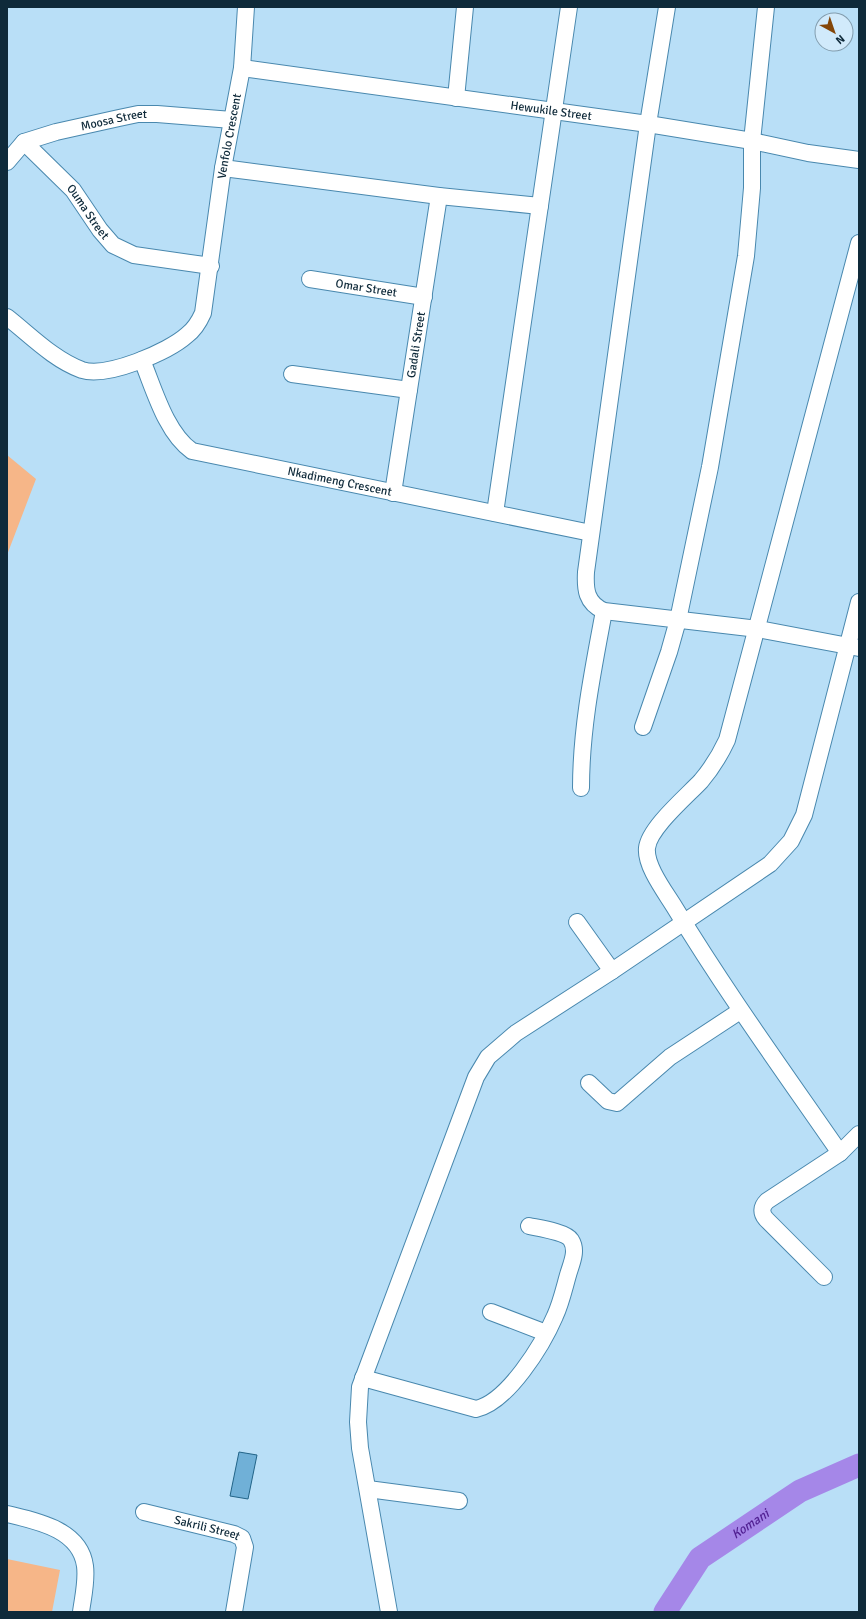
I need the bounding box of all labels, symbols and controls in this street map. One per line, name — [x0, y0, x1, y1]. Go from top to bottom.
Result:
north arrow — [814, 12, 854, 52]
text: N — [833, 32, 847, 47]
street label: Venfolo Crescent — [214, 92, 244, 180]
street label: Hewukile Street — [510, 98, 593, 124]
street label: Moosa Street — [79, 107, 147, 134]
street label: Ouma Street — [64, 181, 112, 243]
street label: Omar Street — [335, 276, 398, 300]
street label: Gadali Street — [403, 311, 428, 379]
street label: Nkadimeng Crescent — [286, 463, 393, 499]
water label: Komani — [729, 1505, 773, 1543]
street label: Sakrili Street — [173, 1512, 243, 1543]

